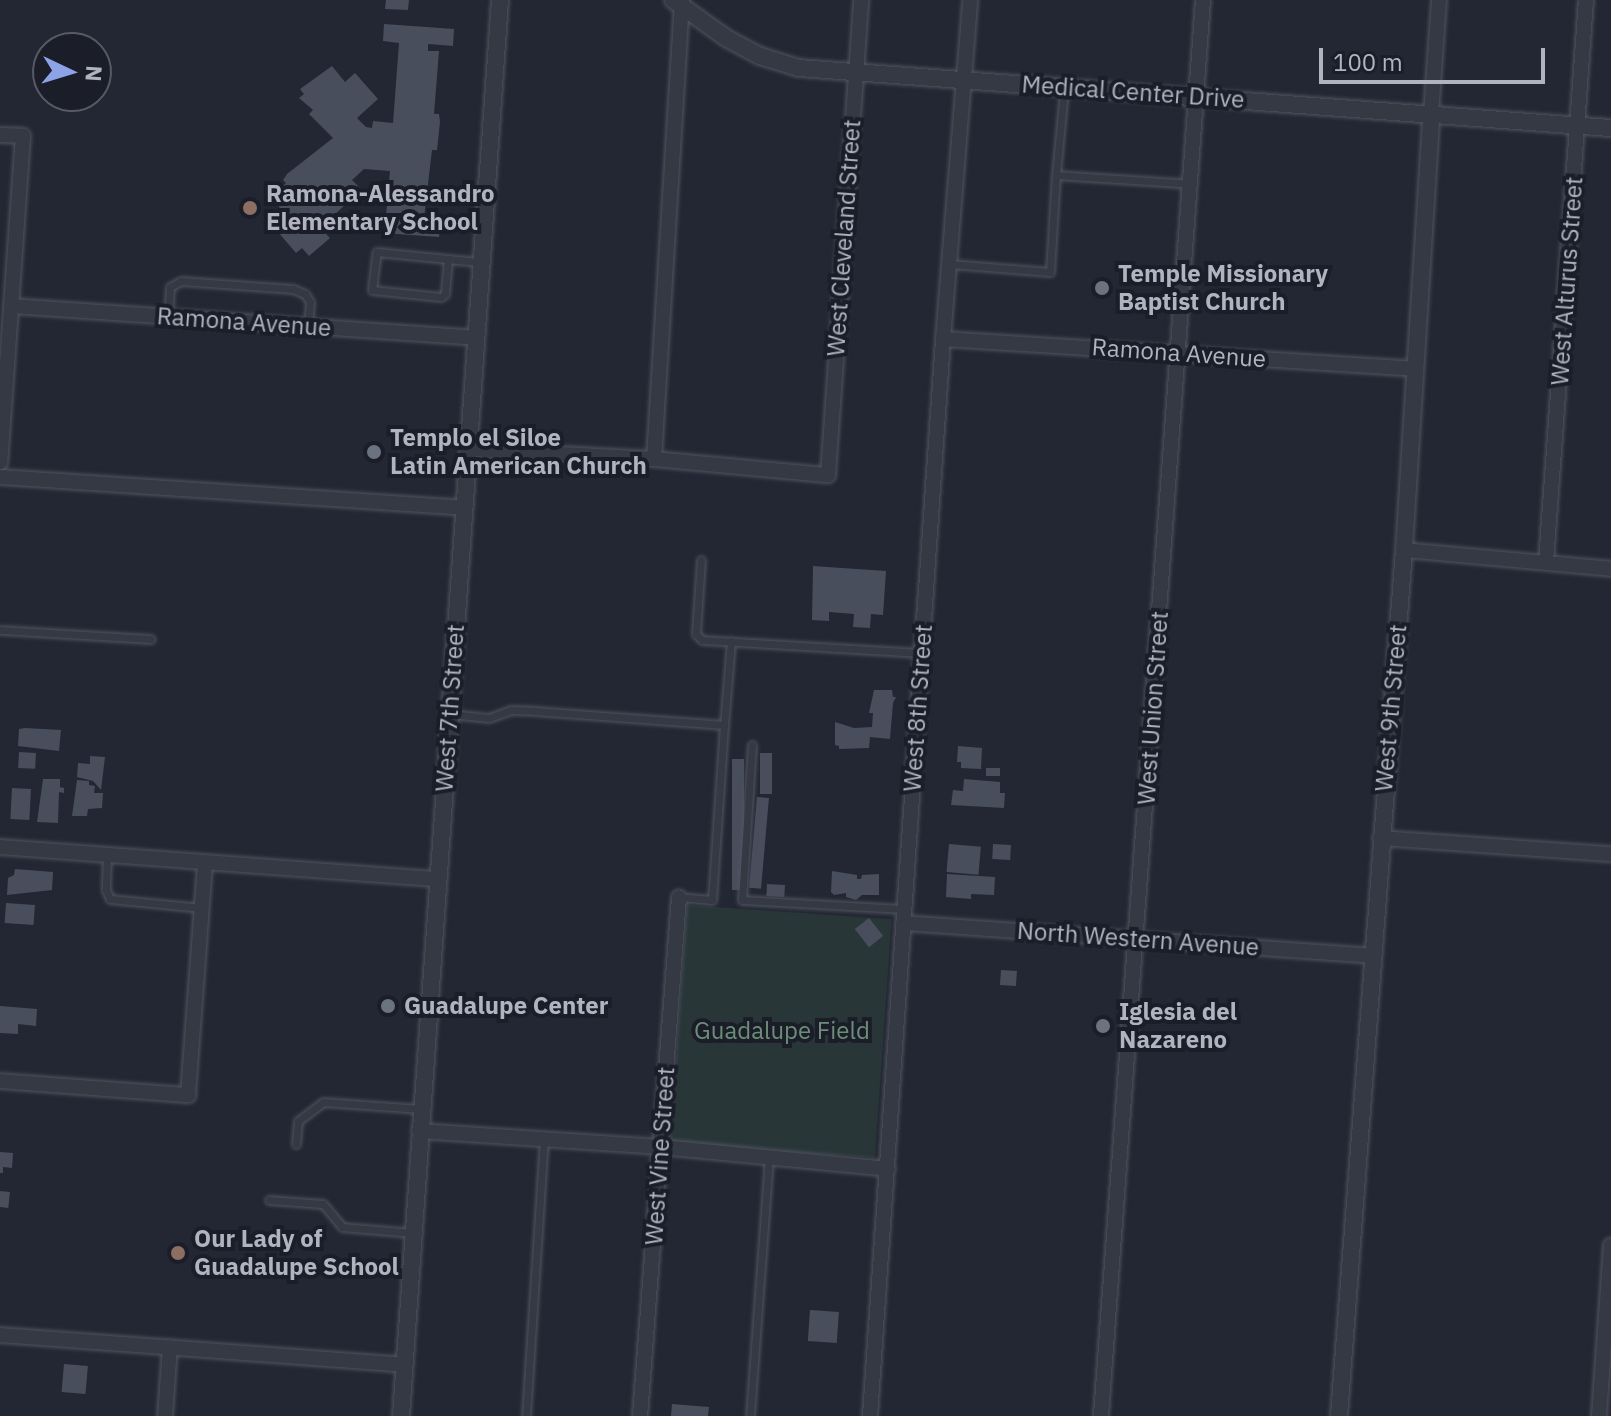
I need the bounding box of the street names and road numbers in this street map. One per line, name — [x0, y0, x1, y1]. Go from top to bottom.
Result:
street label: Medical Center Drive — [1021, 70, 1245, 114]
street label: West Cleveland Street — [821, 119, 867, 357]
street label: West Alturus Street — [1545, 176, 1589, 386]
street label: Ramona Avenue — [156, 302, 332, 342]
street label: Ramona Avenue — [1091, 333, 1267, 373]
street label: West Union Street — [1132, 610, 1174, 806]
street label: West 7th Street — [430, 623, 470, 793]
street label: West 8th Street — [898, 623, 938, 793]
street label: West 9th Street — [1369, 623, 1413, 793]
street label: North Western Avenue — [1016, 916, 1260, 962]
street label: West Vine Street — [639, 1066, 681, 1246]

